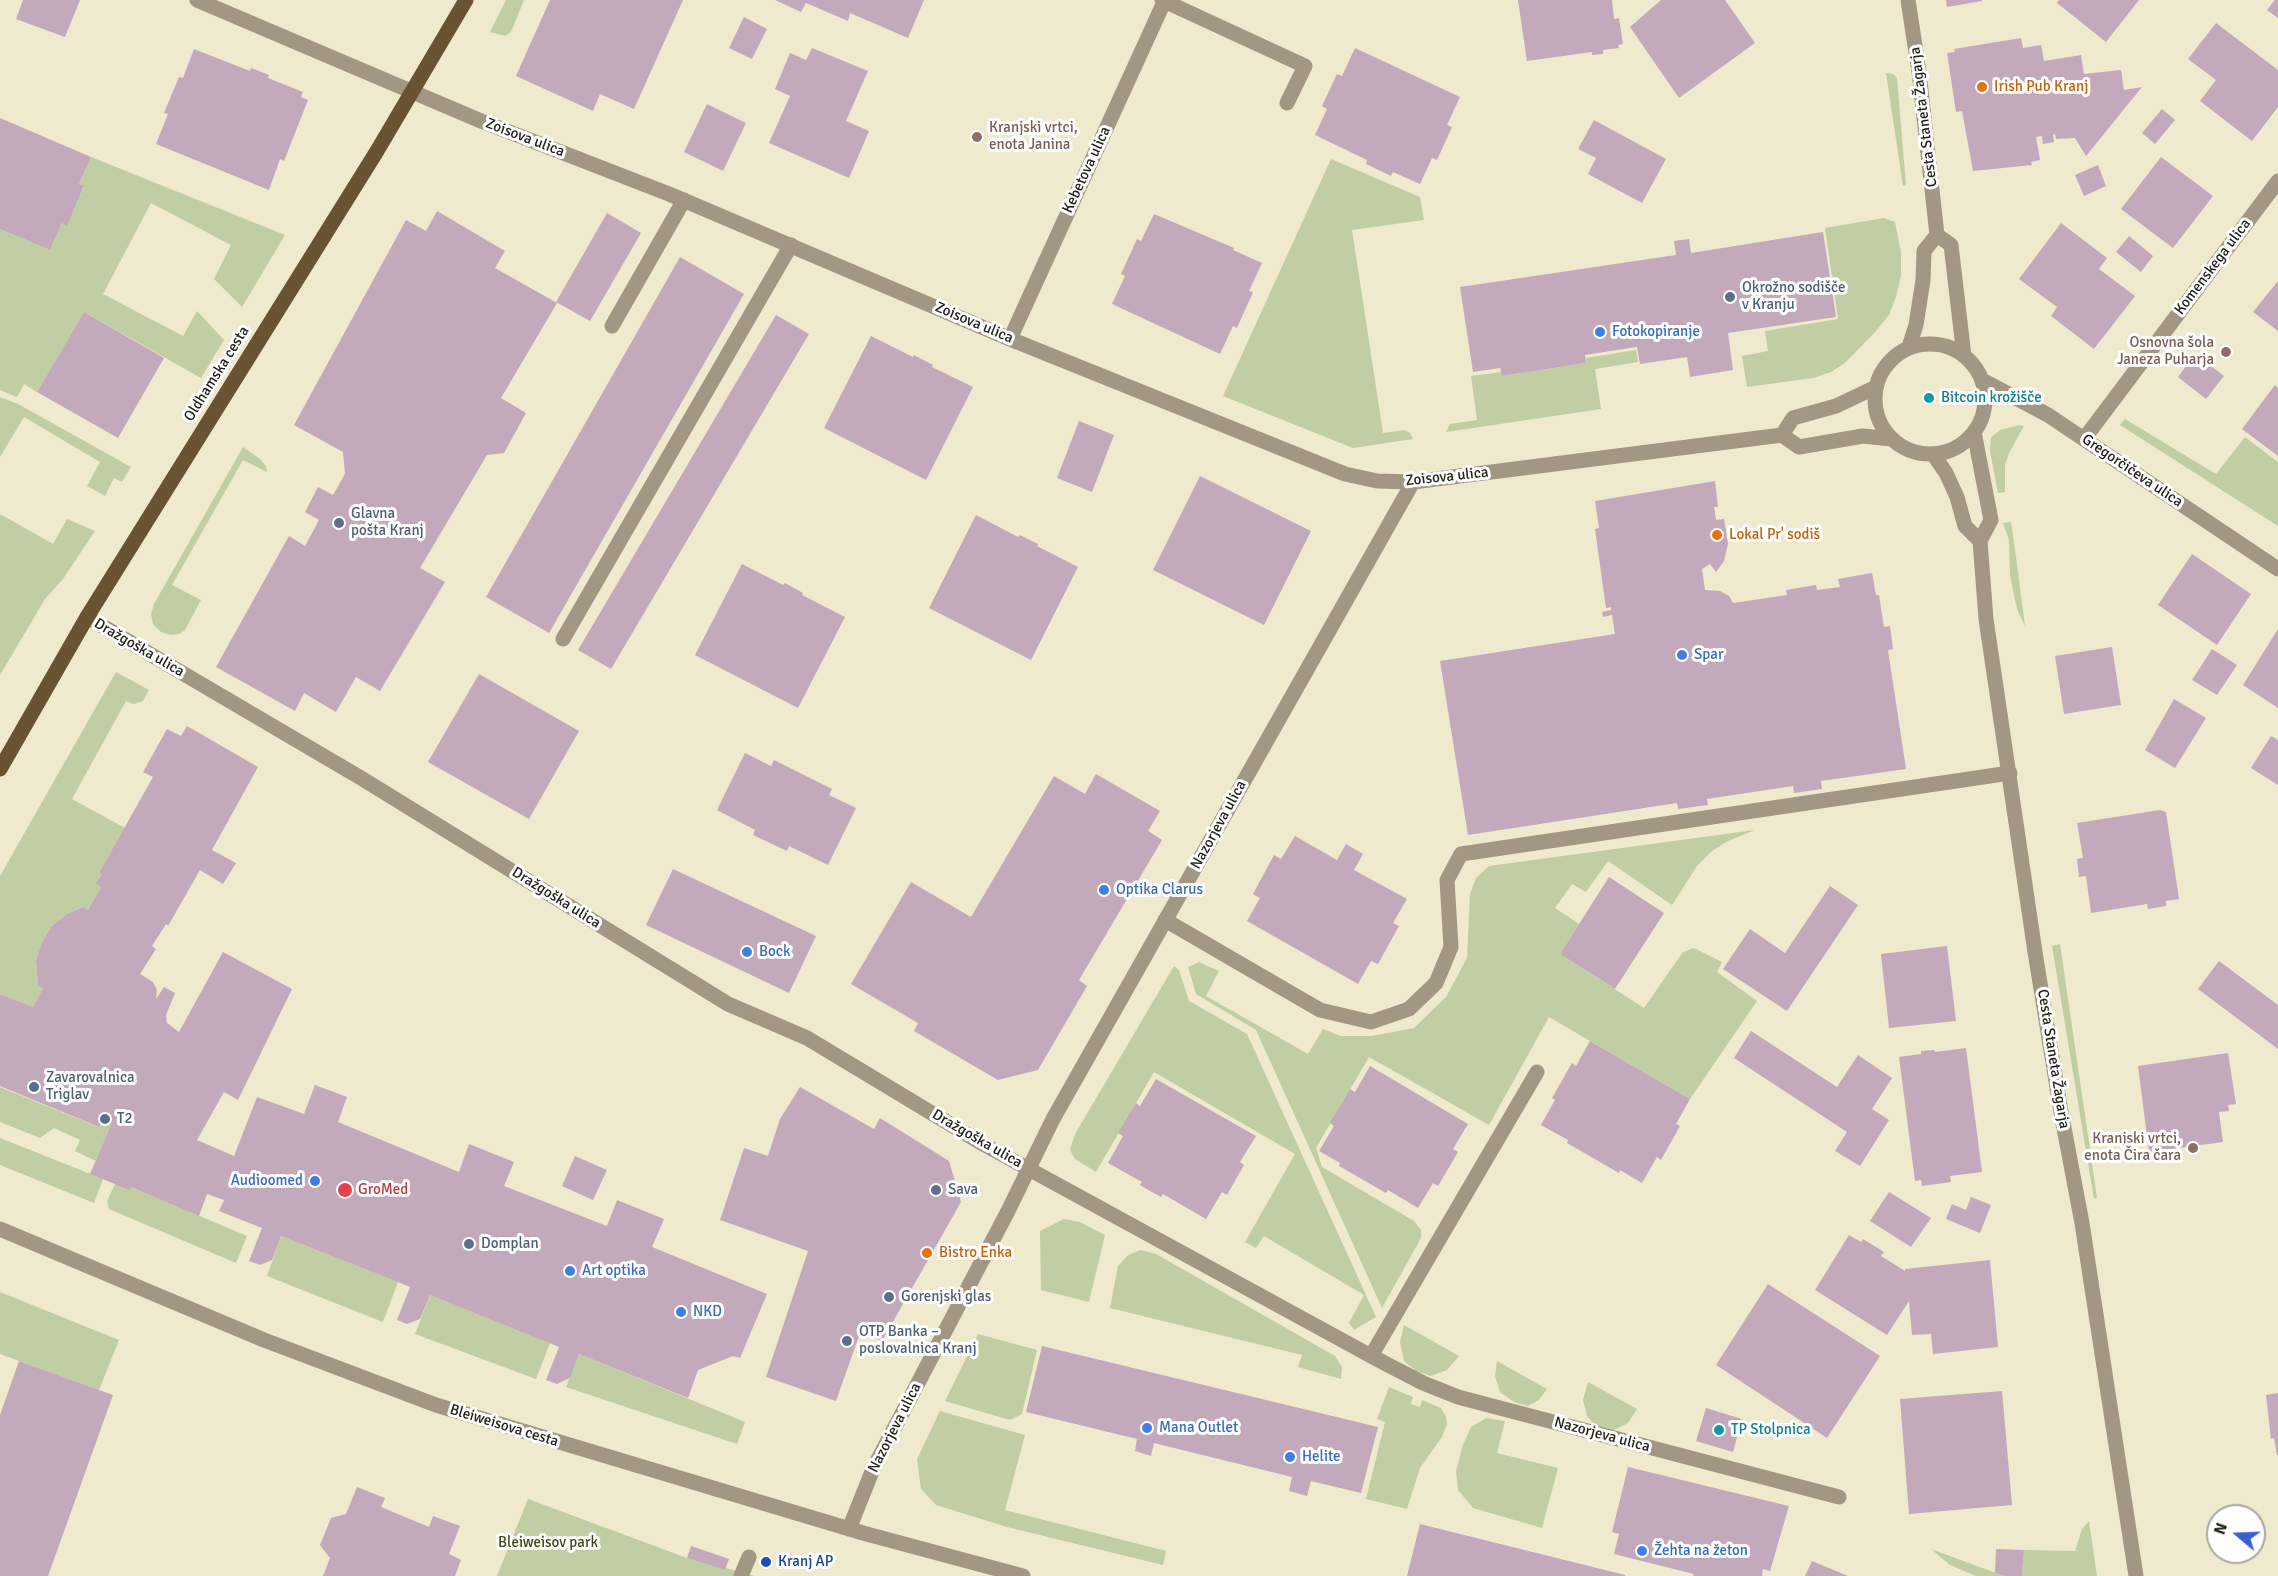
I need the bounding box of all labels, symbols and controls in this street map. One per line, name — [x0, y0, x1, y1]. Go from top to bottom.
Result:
street label: Cesta Staneta Žagarja — [1906, 46, 1942, 188]
place label: Irish Pub Kranj — [1994, 78, 2088, 96]
marker: Irish Pub Kranj — [1975, 80, 1989, 94]
street label: Zoisova ulica — [483, 115, 567, 161]
place label: Kranjski vrtci, enota Janina — [989, 119, 1078, 154]
street label: Kebetova ulica — [1059, 124, 1115, 216]
marker: Kranjski vrtci, enota Janina — [970, 130, 984, 144]
street label: Komenskega ulica — [2171, 215, 2255, 319]
place label: Okrožno sodišče v Kranju — [1742, 279, 1846, 314]
marker: Okrožno sodišče v Kranju — [1723, 290, 1737, 304]
street label: Zoisova ulica — [932, 298, 1016, 348]
street label: Oldhamska cesta — [181, 323, 253, 425]
place label: Fotokopiranje — [1612, 323, 1700, 341]
marker: Fotokopiranje — [1593, 325, 1607, 339]
place label: Osnovna šola Janeza Puharja — [2117, 334, 2214, 369]
marker: Osnovna šola Janeza Puharja — [2219, 345, 2233, 359]
place label: Bitcoin krožišče — [1941, 389, 2042, 407]
marker: Bitcoin krožišče — [1922, 391, 1936, 405]
street label: Gregorčičeva ulica — [2078, 431, 2186, 511]
street label: Zoisova ulica — [1405, 464, 1489, 490]
place label: Glavna pošta Kranj — [351, 505, 424, 540]
marker: Glavna pošta Kranj — [332, 516, 346, 530]
place label: Lokal Pr' sodiš — [1729, 526, 1820, 544]
marker: Lokal Pr' sodiš — [1710, 528, 1724, 542]
street label: Dražgoška ulica — [91, 615, 187, 681]
place label: Spar — [1694, 646, 1723, 664]
marker: Spar — [1675, 648, 1689, 662]
street label: Nazorjeva ulica — [1187, 778, 1251, 872]
street label: Dražgoška ulica — [508, 864, 604, 932]
place label: Optika Clarus — [1116, 881, 1203, 899]
marker: Optika Clarus — [1097, 883, 1111, 897]
place label: Bock — [759, 943, 790, 961]
marker: Bock — [740, 945, 754, 959]
street label: Cesta Staneta Žagarja — [2033, 988, 2073, 1130]
place label: Zavarovalnica Triglav — [46, 1069, 135, 1104]
marker: Zavarovalnica Triglav — [27, 1080, 41, 1094]
street label: Dražgoška ulica — [929, 1106, 1025, 1172]
place label: T2 — [117, 1110, 132, 1128]
marker: T2 — [98, 1112, 112, 1126]
place label: Kranjski vrtci, enota Čira čara — [2084, 1130, 2181, 1165]
marker: Kranjski vrtci, enota Čira čara — [2186, 1141, 2200, 1155]
place label: Audioomed — [231, 1172, 303, 1190]
marker: Audioomed — [308, 1174, 322, 1188]
marker: GroMed — [336, 1181, 354, 1199]
place label: GroMed — [358, 1181, 408, 1199]
place label: Sava — [948, 1181, 978, 1199]
marker: Sava — [929, 1183, 943, 1197]
place label: Domplan — [481, 1235, 539, 1253]
marker: Domplan — [462, 1237, 476, 1251]
place label: Bistro Enka — [939, 1244, 1012, 1262]
marker: Bistro Enka — [920, 1246, 934, 1260]
place label: Art optika — [582, 1262, 646, 1280]
marker: Art optika — [563, 1264, 577, 1278]
place label: Gorenjski glas — [901, 1288, 991, 1306]
marker: Gorenjski glas — [882, 1290, 896, 1304]
place label: NKD — [693, 1303, 722, 1321]
marker: NKD — [674, 1305, 688, 1319]
place label: OTP Banka – poslovalnica Kranj — [859, 1323, 977, 1358]
marker: OTP Banka – poslovalnica Kranj — [840, 1334, 854, 1348]
street label: Nazorjeva ulica — [865, 1380, 925, 1476]
street label: Bleiweisova cesta — [447, 1401, 561, 1451]
street label: Nazorjeva ulica — [1552, 1414, 1652, 1456]
place label: Mana Outlet — [1159, 1419, 1238, 1437]
marker: Mana Outlet — [1140, 1421, 1154, 1435]
place label: TP Stolpnica — [1731, 1421, 1811, 1439]
marker: TP Stolpnica — [1712, 1423, 1726, 1437]
place label: Helite — [1302, 1448, 1341, 1466]
marker: Helite — [1283, 1450, 1297, 1464]
north arrow — [2206, 1504, 2266, 1564]
text: N — [2210, 1520, 2232, 1537]
park label: Bleiweisov park — [498, 1534, 598, 1552]
place label: Žehta na žeton — [1654, 1542, 1748, 1560]
marker: Žehta na žeton — [1635, 1544, 1649, 1558]
place label: Kranj AP — [778, 1553, 833, 1571]
marker: Kranj AP — [759, 1555, 773, 1569]

